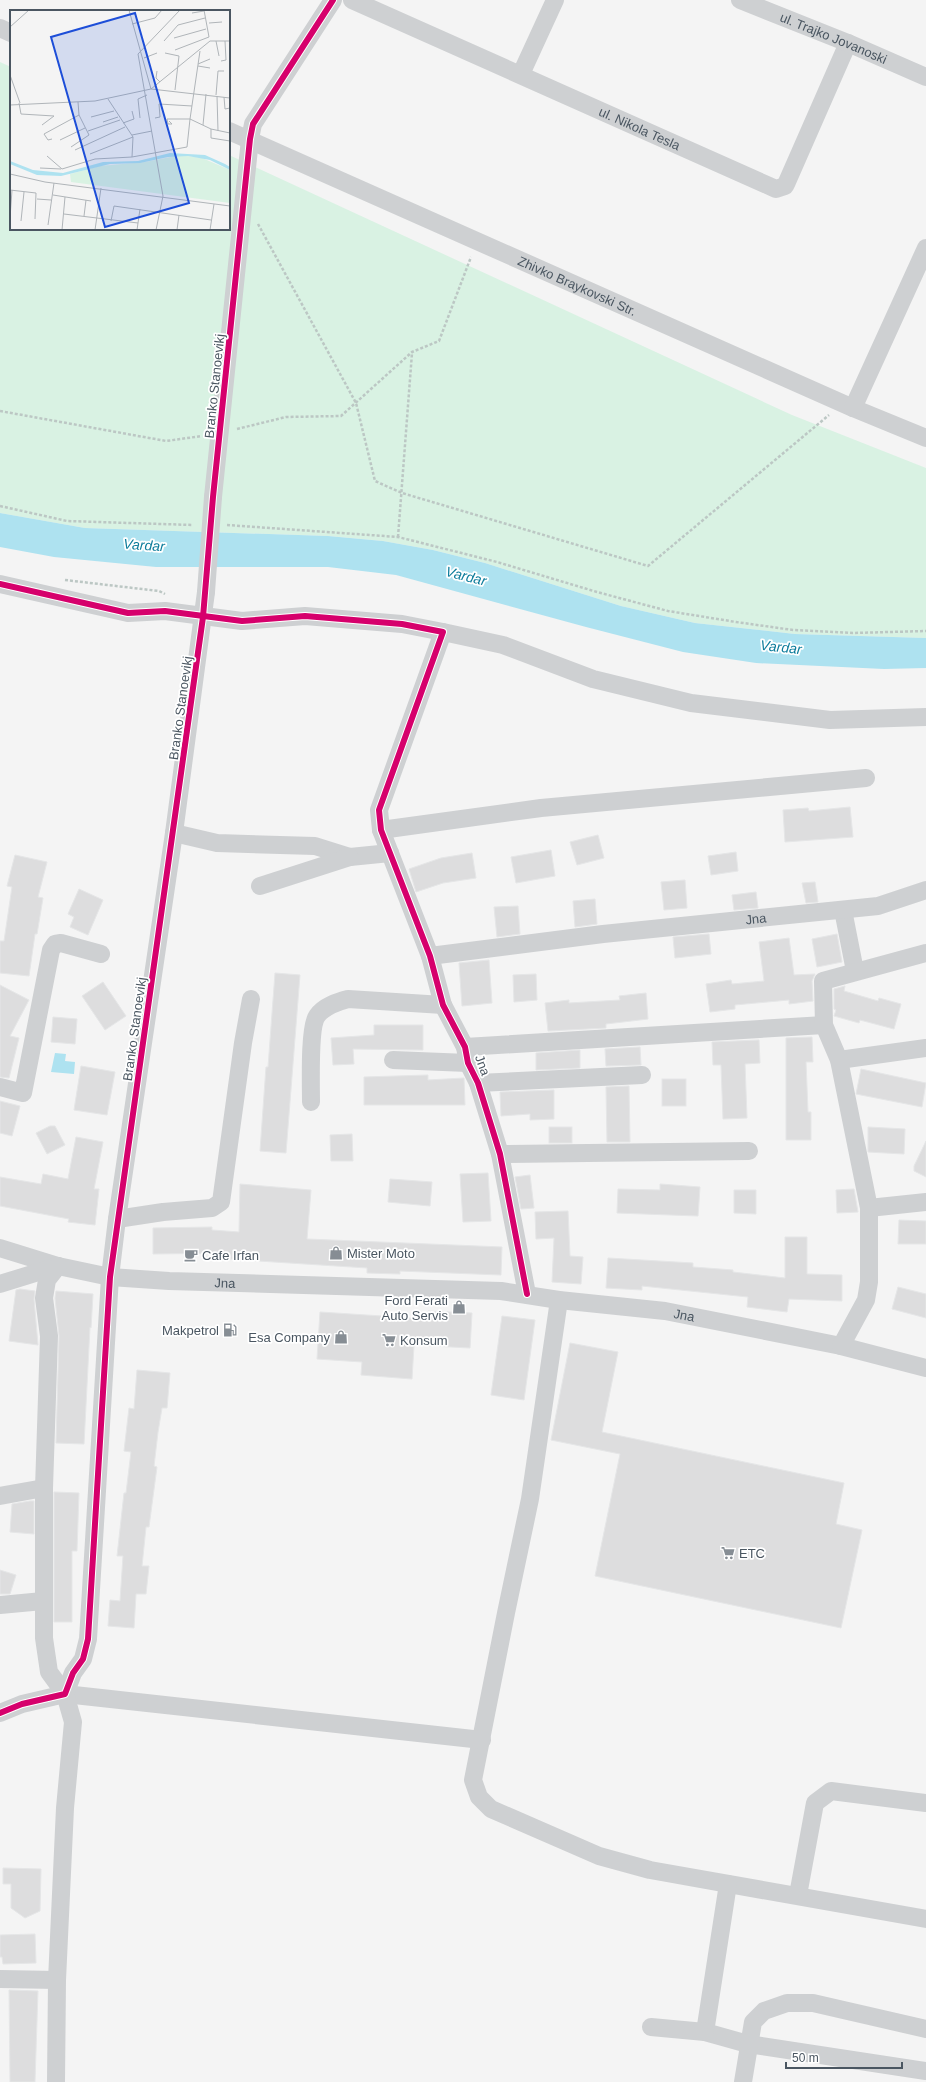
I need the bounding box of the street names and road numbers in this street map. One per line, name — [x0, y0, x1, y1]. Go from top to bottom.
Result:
street label: ul. Trajko Jovanoski — [778, 10, 889, 67]
street label: ul. Nikola Tesla — [597, 104, 683, 154]
street label: Zhivko Braykovski Str. — [515, 253, 639, 319]
street label: Branko Stanoevikj — [202, 333, 227, 439]
street label: Branko Stanoevikj — [166, 655, 195, 761]
street label: Jna — [745, 910, 768, 927]
street label: Branko Stanoevikj — [120, 976, 149, 1082]
street label: Jna — [472, 1053, 493, 1078]
street label: Jna — [214, 1275, 236, 1291]
street label: Jna — [672, 1306, 697, 1325]

